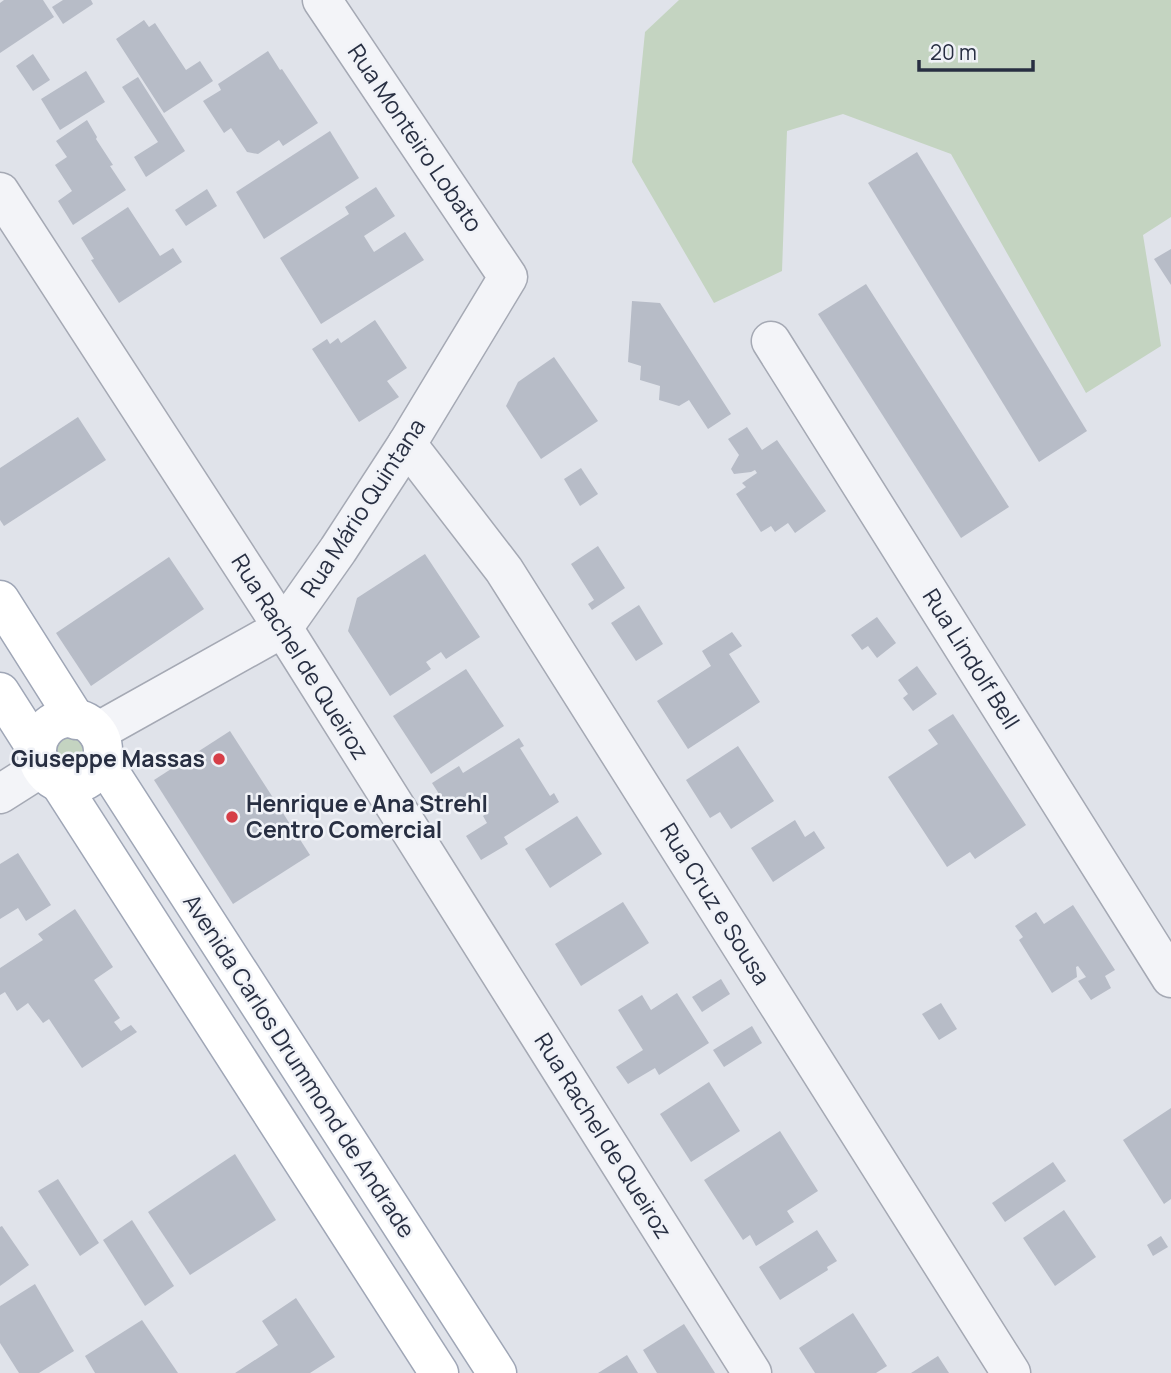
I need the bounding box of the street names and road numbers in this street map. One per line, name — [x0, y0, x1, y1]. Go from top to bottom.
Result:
street label: Rua Monteiro Lobato — [341, 37, 491, 238]
street label: Rua Mário Quintana — [292, 412, 432, 603]
street label: Rua Rachel de Queiroz — [225, 548, 377, 765]
street label: Rua Lindolf Bell — [916, 582, 1028, 735]
street label: Rua Cruz e Sousa — [653, 817, 778, 990]
street label: Avenida Carlos Drummond de Andrade — [176, 887, 423, 1244]
street label: Rua Rachel de Queiroz — [528, 1027, 680, 1244]

